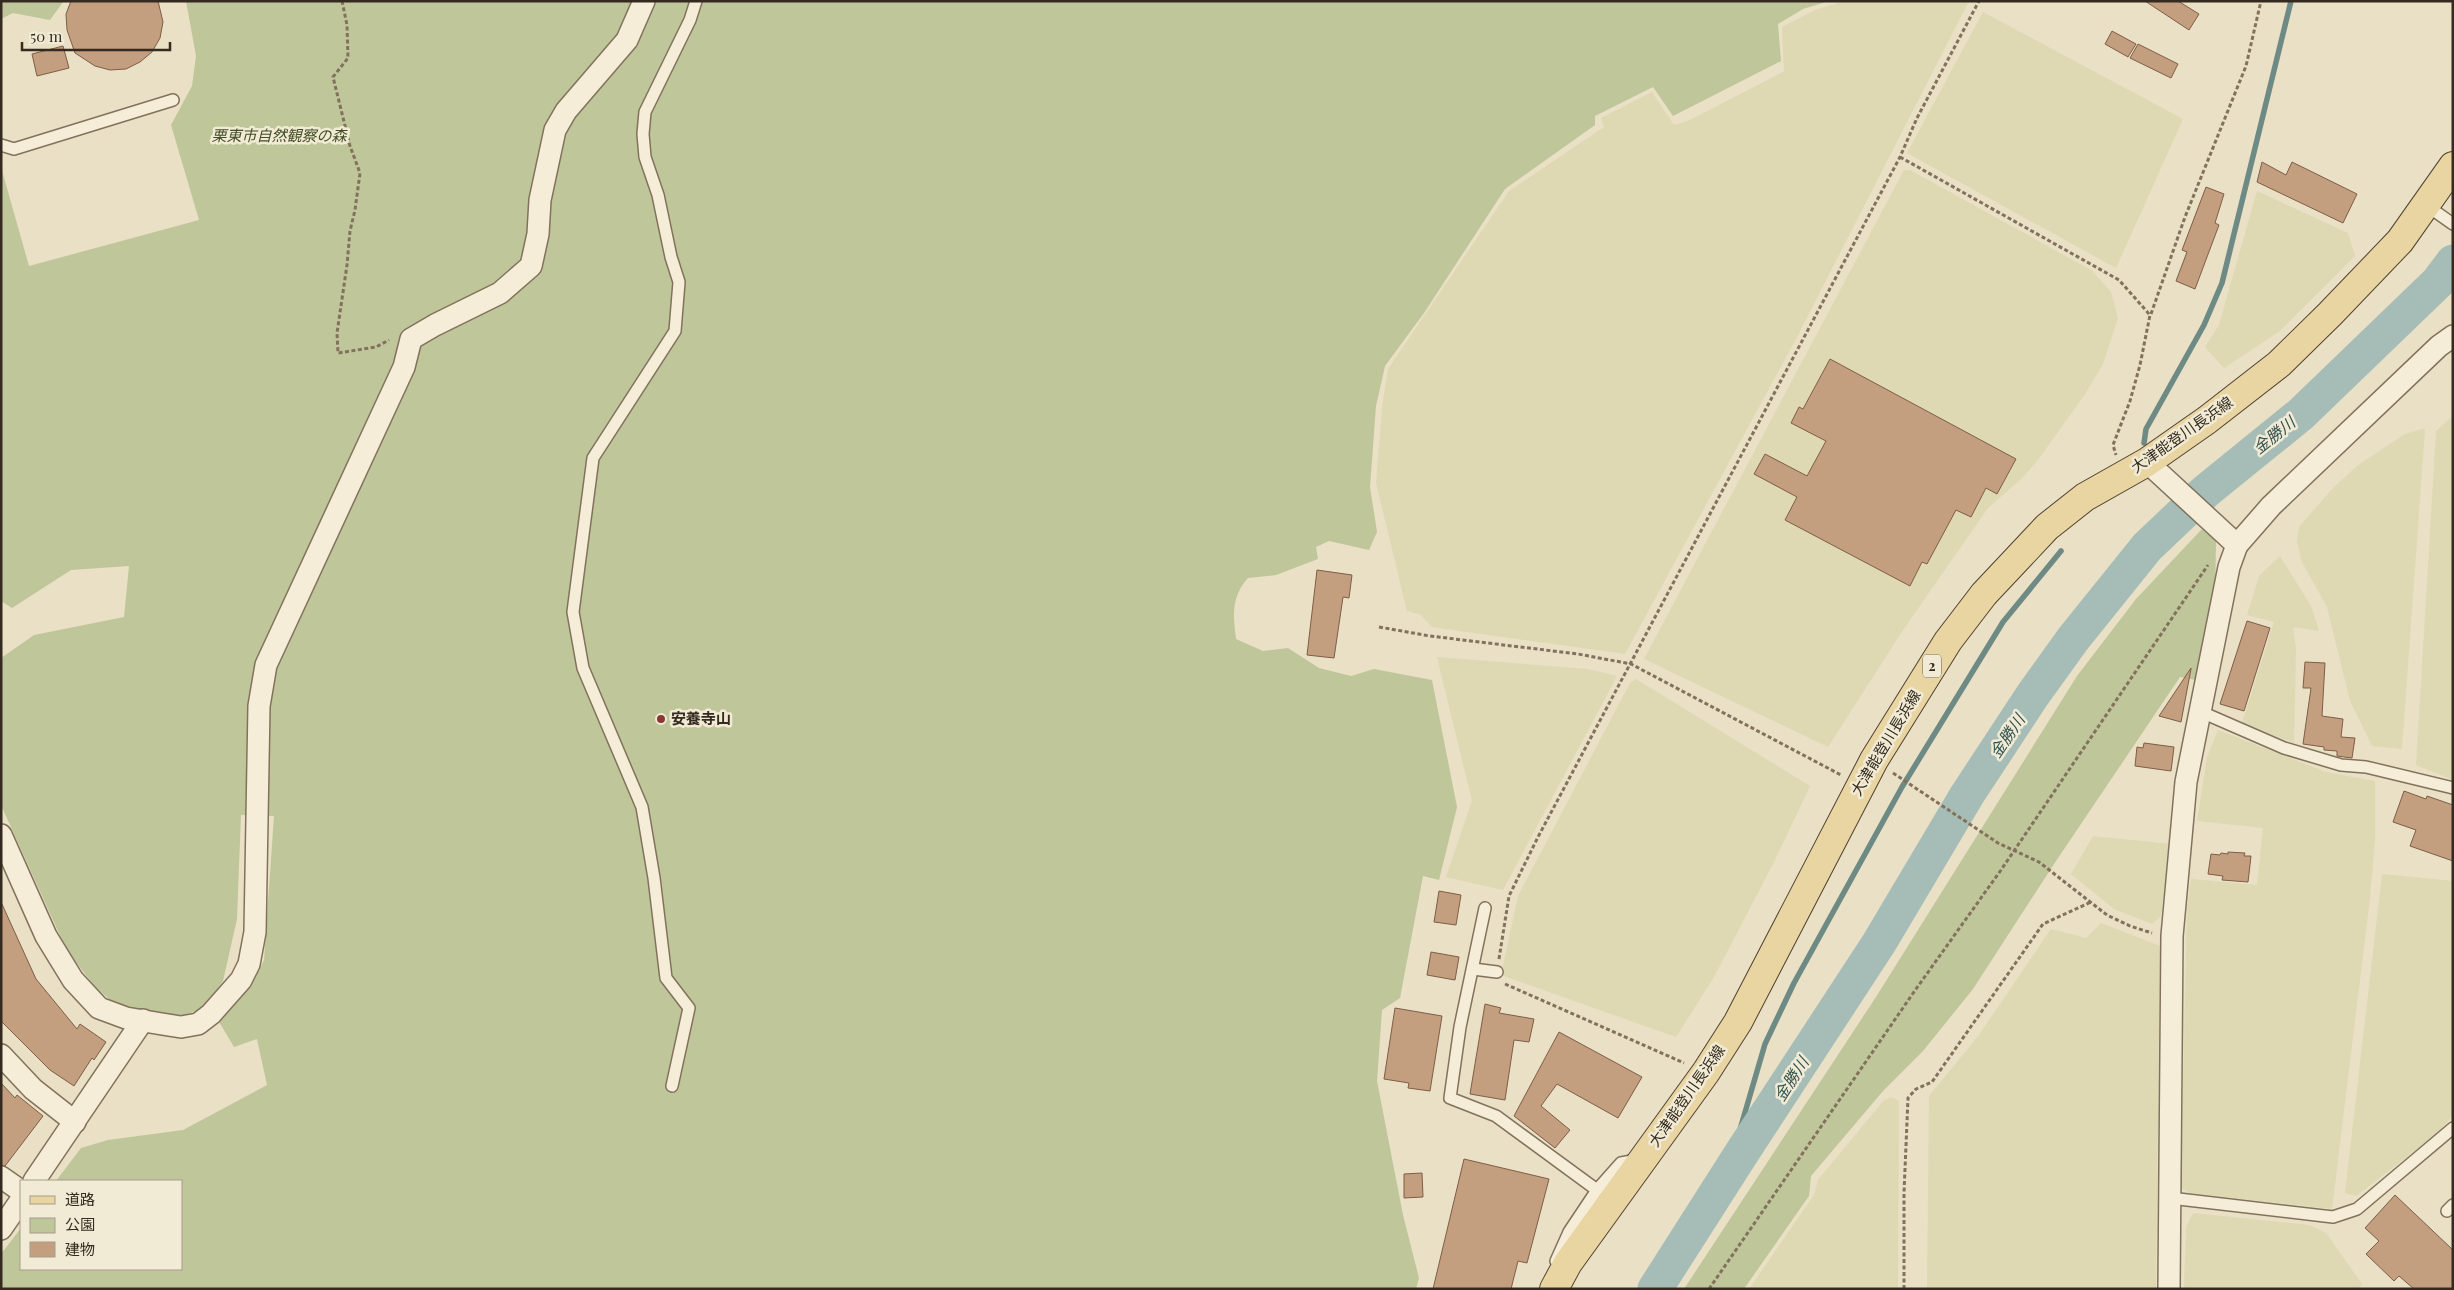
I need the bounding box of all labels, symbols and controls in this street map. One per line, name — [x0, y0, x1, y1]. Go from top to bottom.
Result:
scale bar — [22, 20, 170, 52]
text: 50 m — [30, 26, 63, 46]
park label: 栗東市自然観察の森 — [211, 125, 348, 145]
street label: 大津能登川長浜線 — [2127, 392, 2236, 477]
water label: 金勝川 — [2248, 410, 2300, 458]
road number: 2 — [1923, 654, 1941, 678]
street label: 大津能登川長浜線 — [1846, 686, 1925, 799]
place label: 安養寺山 — [671, 708, 731, 728]
water label: 金勝川 — [1984, 708, 2030, 761]
marker: 安養寺山 — [655, 713, 667, 725]
street label: 大津能登川長浜線 — [1644, 1041, 1729, 1150]
water label: 金勝川 — [1769, 1051, 1814, 1105]
legend — [20, 1180, 182, 1270]
text: 道路 — [65, 1189, 95, 1209]
text: 公園 — [65, 1214, 95, 1234]
text: 建物 — [65, 1239, 95, 1259]

